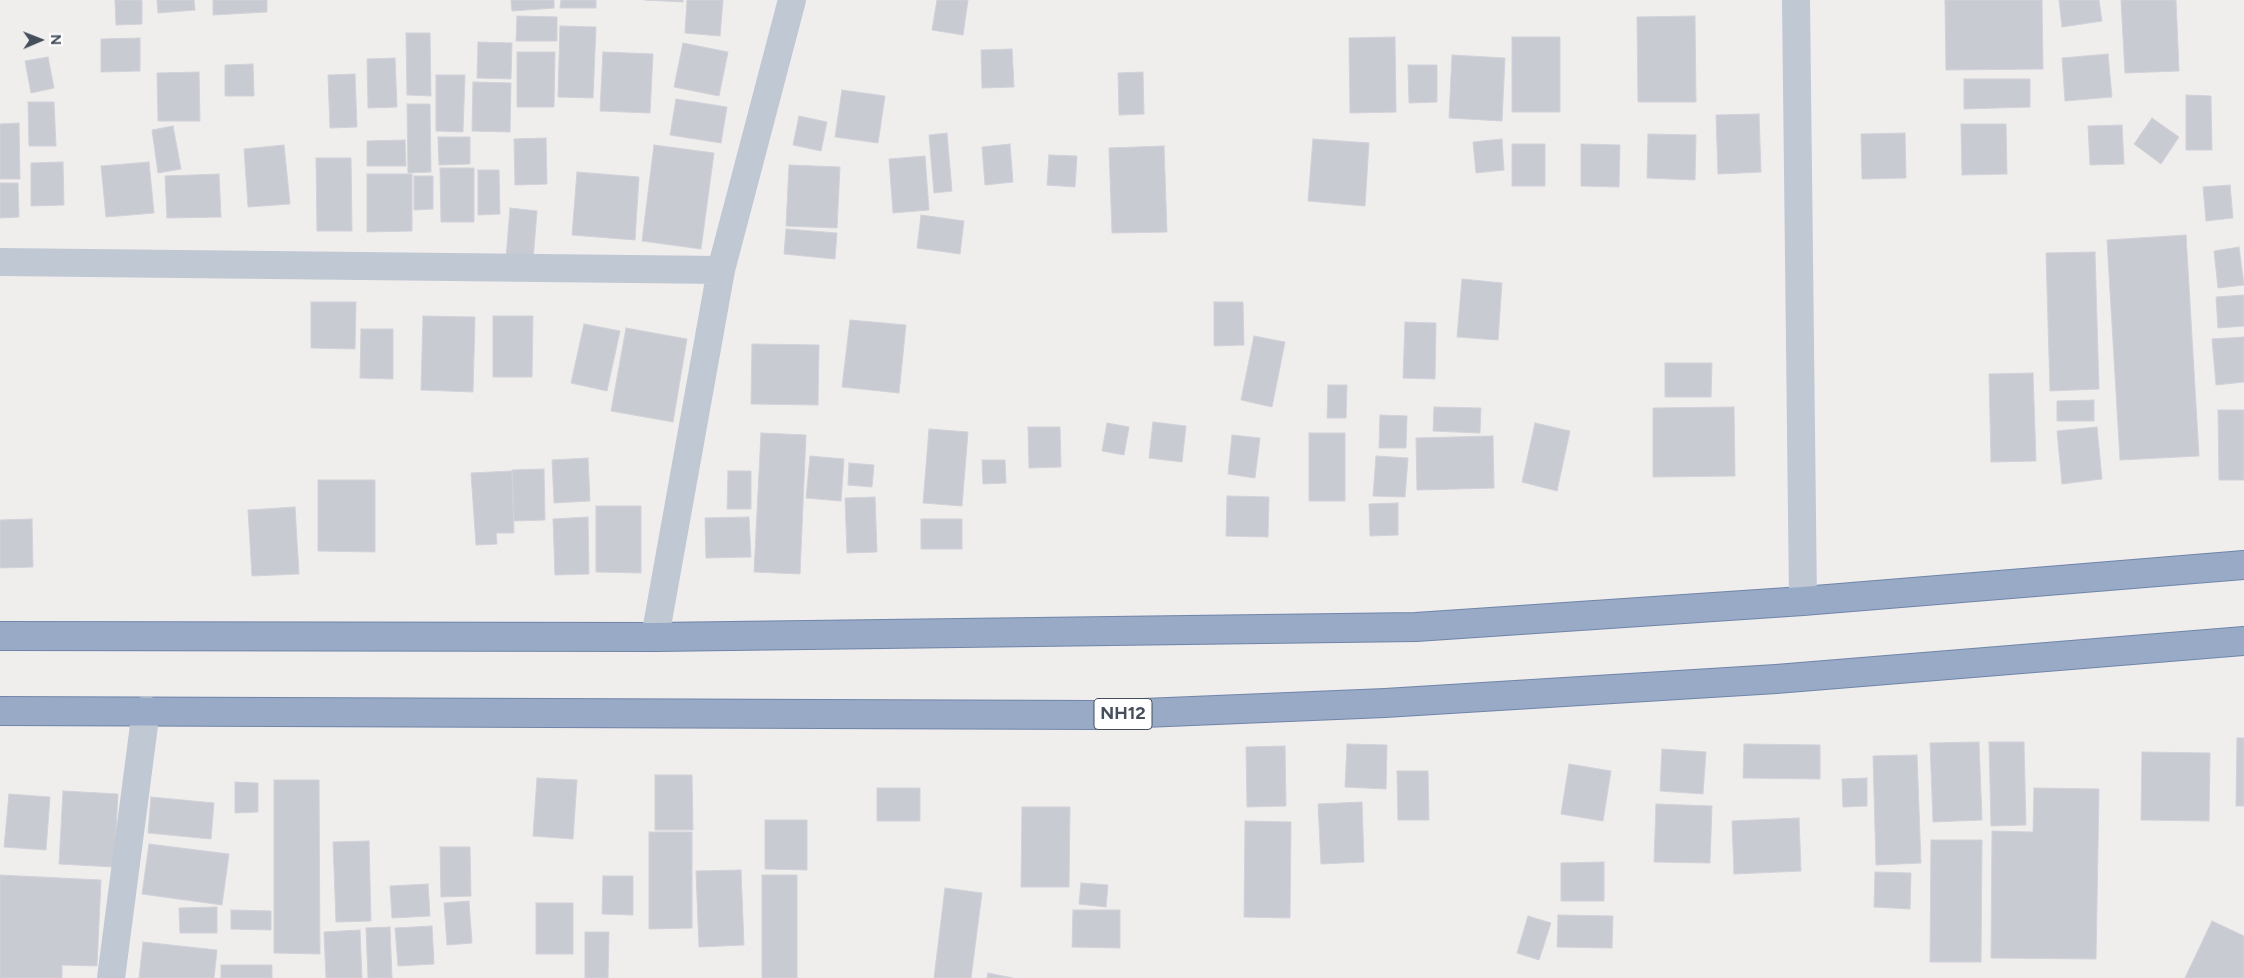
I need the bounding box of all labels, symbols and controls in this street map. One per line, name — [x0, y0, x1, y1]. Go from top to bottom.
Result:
north arrow — [15, 15, 65, 65]
text: N — [47, 34, 64, 45]
road number: NH12 — [1094, 699, 1152, 730]

